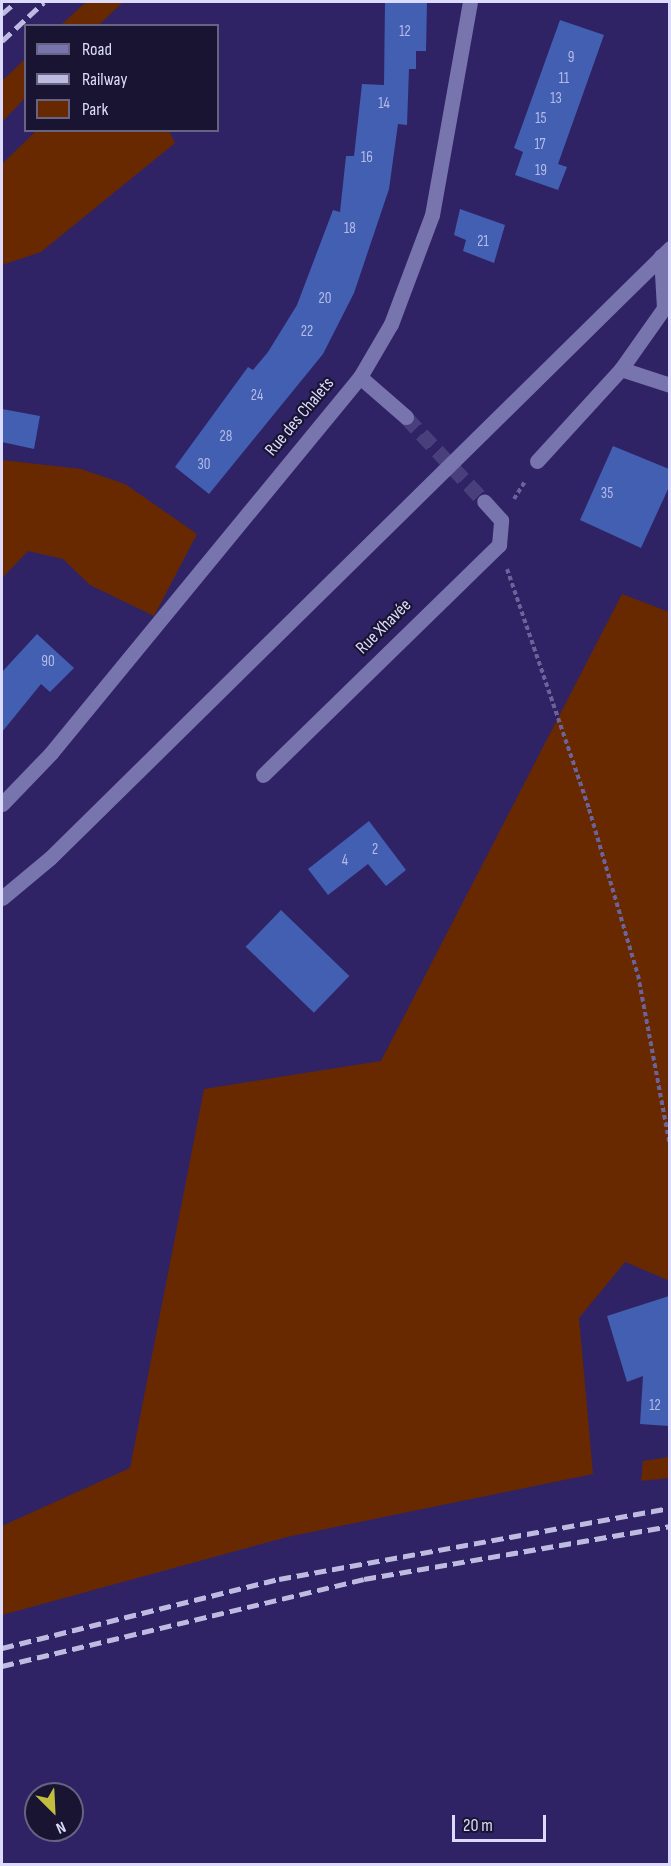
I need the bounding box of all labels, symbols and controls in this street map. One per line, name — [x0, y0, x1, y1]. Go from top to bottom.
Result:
house number: 12 — [399, 23, 411, 41]
legend — [24, 24, 219, 132]
text: Road — [82, 39, 112, 60]
house number: 9 — [568, 49, 574, 67]
text: Railway — [82, 69, 127, 90]
house number: 11 — [559, 70, 569, 88]
house number: 13 — [550, 90, 562, 108]
house number: 14 — [378, 95, 390, 113]
text: Park — [82, 99, 108, 120]
house number: 15 — [535, 110, 547, 128]
house number: 17 — [534, 136, 546, 154]
house number: 16 — [361, 149, 373, 167]
house number: 19 — [535, 162, 547, 180]
house number: 18 — [344, 220, 356, 238]
house number: 21 — [477, 233, 489, 251]
house number: 20 — [319, 290, 331, 308]
house number: 22 — [301, 323, 313, 341]
street label: Rue des Chalets — [261, 373, 339, 461]
house number: 24 — [251, 387, 263, 405]
house number: 28 — [220, 428, 232, 446]
house number: 30 — [198, 456, 210, 474]
house number: 35 — [601, 485, 613, 503]
street label: Rue Xhavée — [352, 595, 416, 659]
house number: 90 — [41, 653, 55, 671]
house number: 2 — [372, 841, 378, 859]
house number: 4 — [342, 852, 348, 870]
house number: 12 — [649, 1397, 661, 1415]
north arrow — [24, 1782, 84, 1842]
scale bar — [455, 1803, 550, 1841]
text: 20 m — [463, 1815, 493, 1836]
text: N — [53, 1817, 68, 1837]

